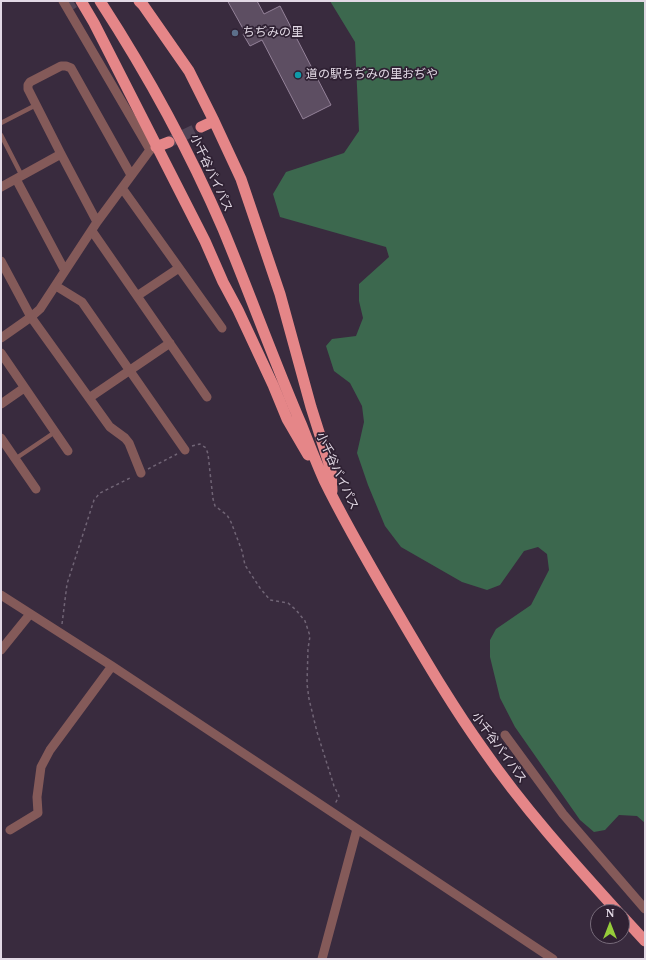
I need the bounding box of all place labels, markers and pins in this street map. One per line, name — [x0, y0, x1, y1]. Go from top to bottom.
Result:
place label: ちぢみの里 — [243, 26, 303, 40]
marker: ちぢみの里 — [230, 28, 240, 38]
place label: 道の駅ちぢみの里おぢや — [306, 68, 438, 82]
marker: 道の駅ちぢみの里おぢや — [293, 70, 303, 80]

